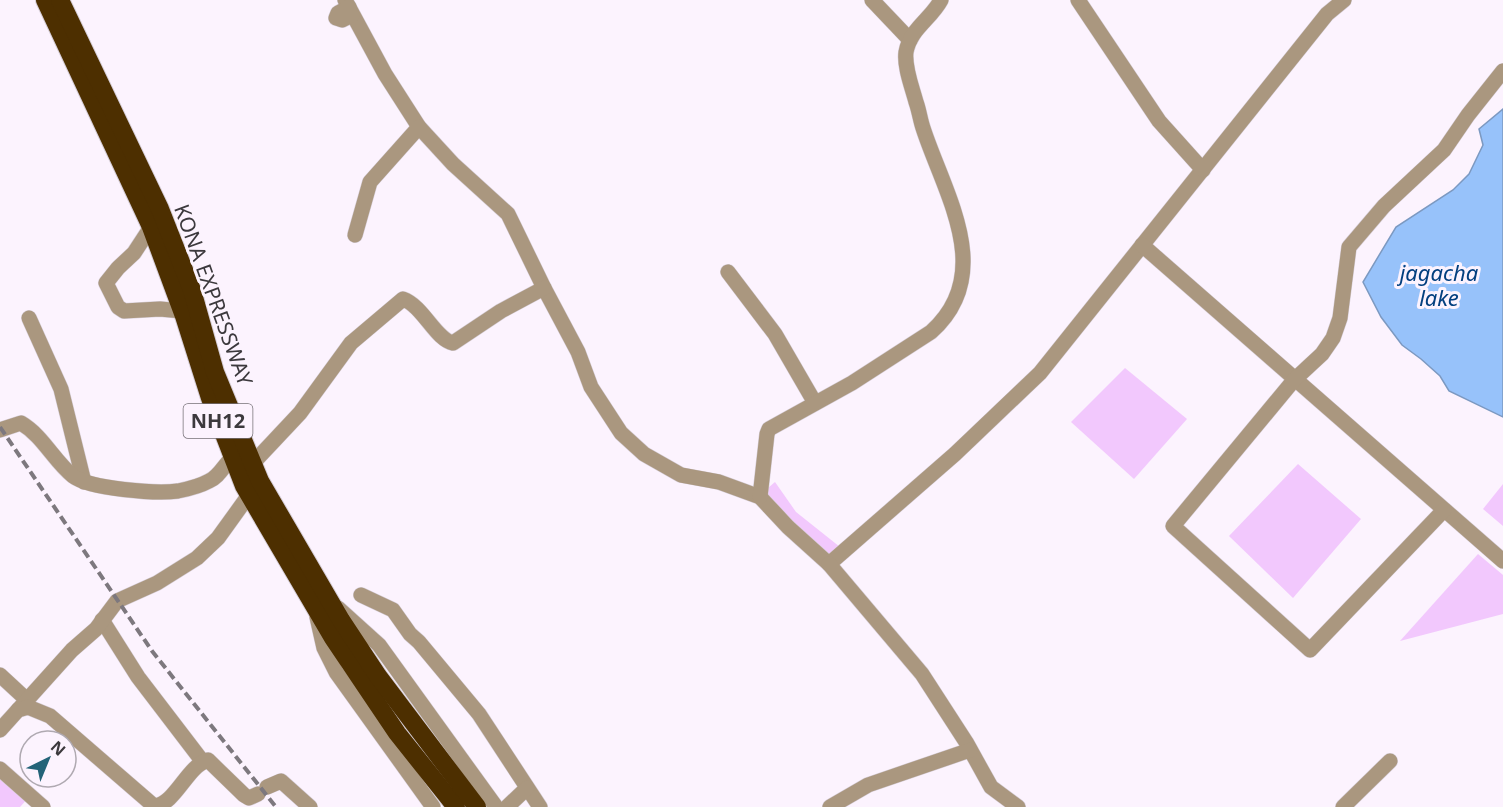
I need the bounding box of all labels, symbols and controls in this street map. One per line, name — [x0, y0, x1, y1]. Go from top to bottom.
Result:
street label: KONA EXPRESSWAY — [168, 200, 260, 389]
water label: jagacha lake — [1397, 257, 1479, 312]
road number: NH12 — [184, 404, 252, 438]
north arrow — [18, 729, 78, 789]
text: N — [46, 736, 70, 761]

